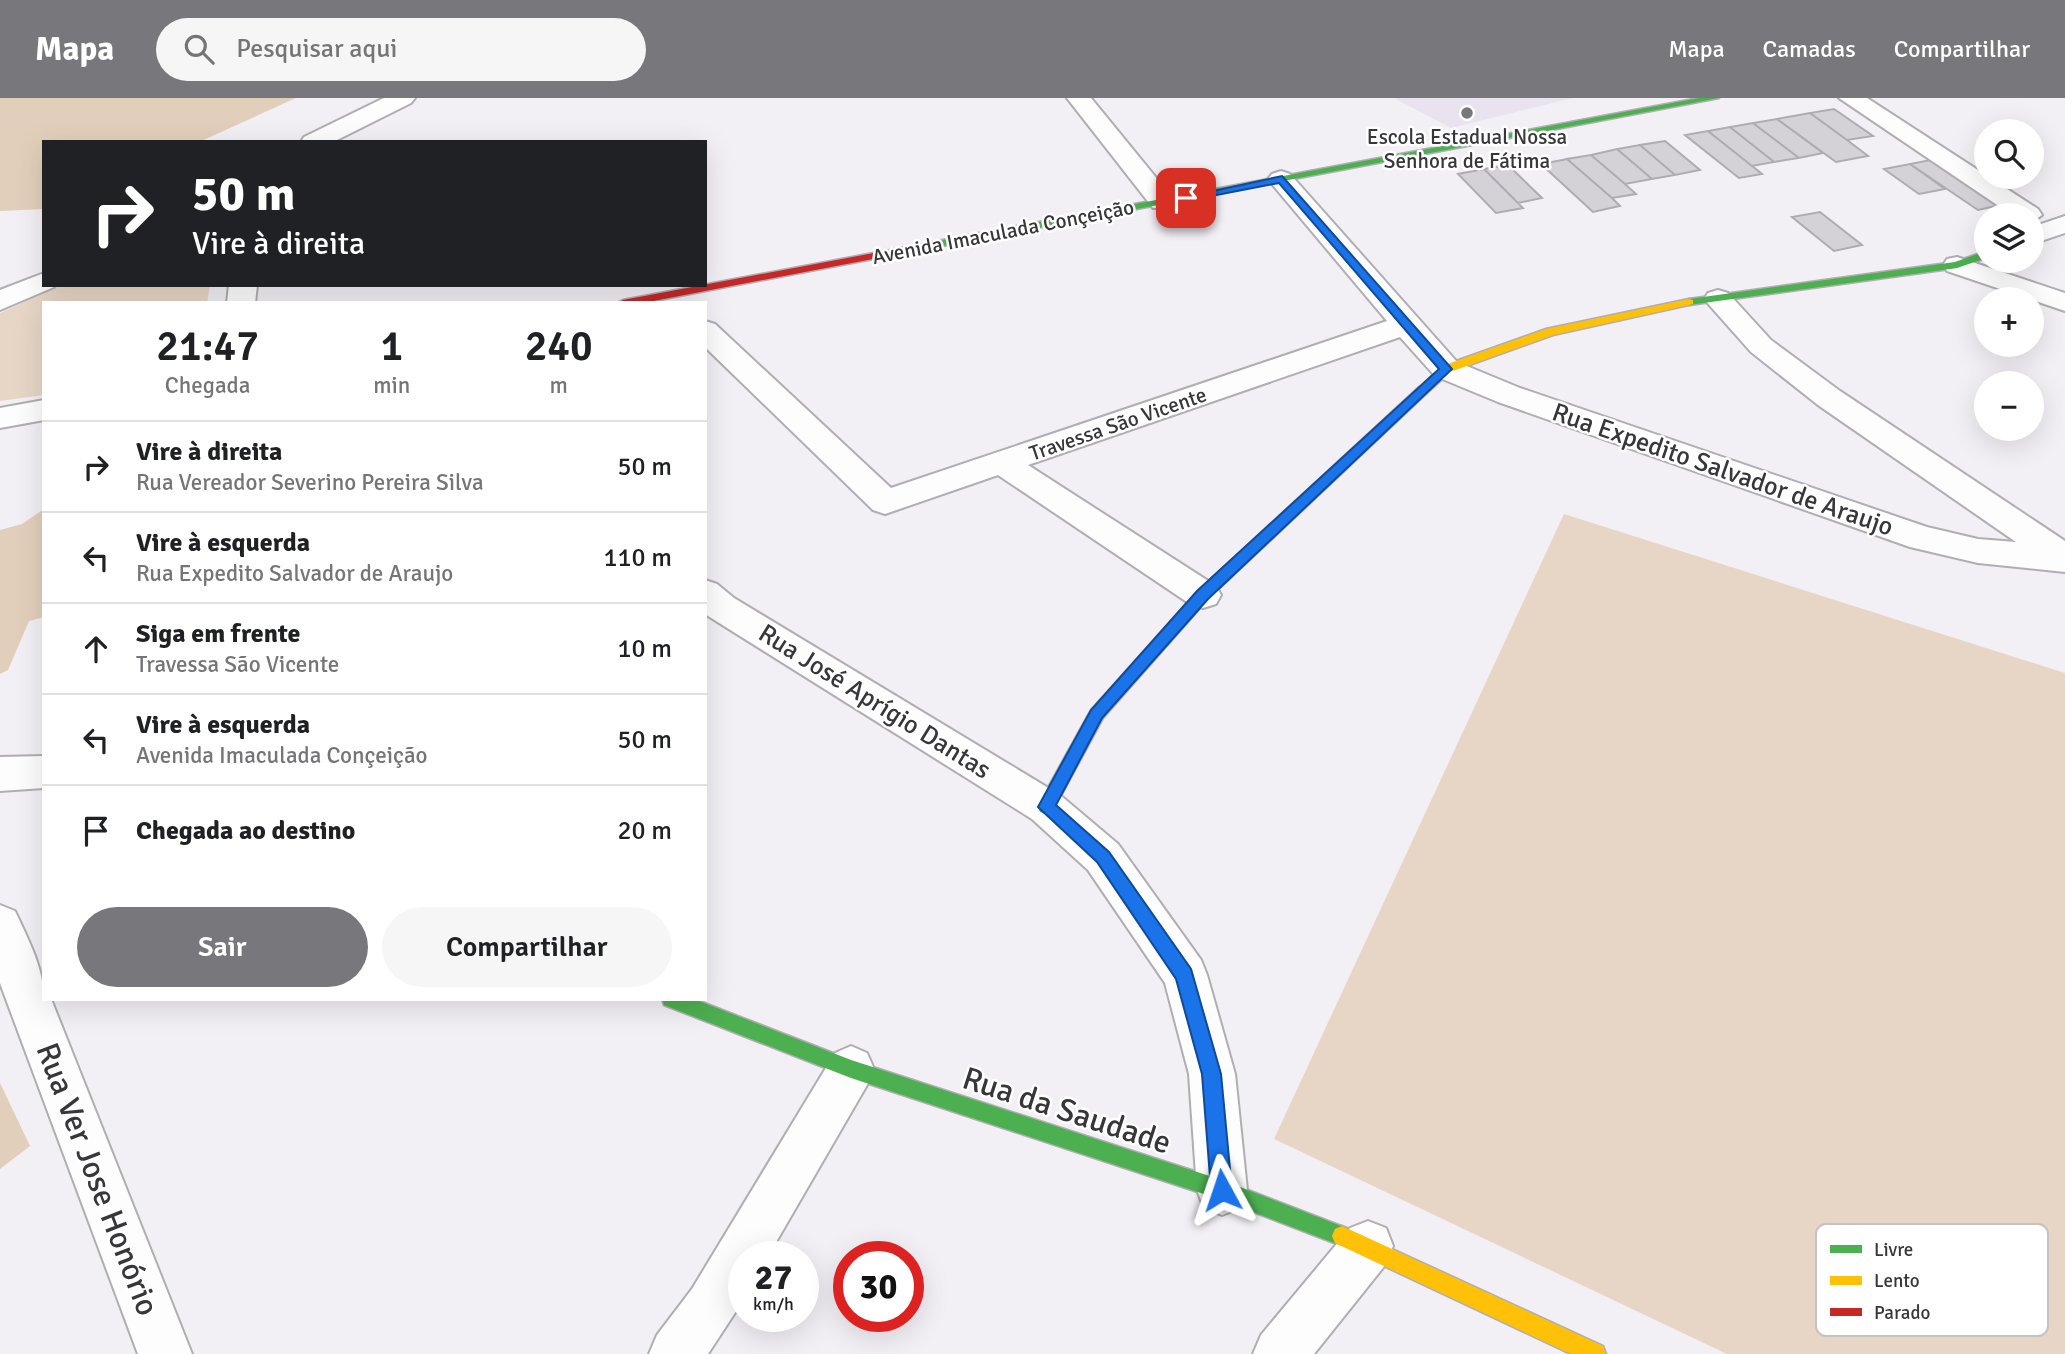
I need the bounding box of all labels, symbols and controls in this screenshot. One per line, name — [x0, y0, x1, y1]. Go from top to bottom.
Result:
search box — [156, 18, 646, 81]
text: Mapa — [35, 29, 114, 70]
icon: search — [180, 30, 218, 68]
text: Pesquisar aqui — [236, 33, 397, 65]
text: Mapa — [1668, 34, 1725, 64]
text: Camadas — [1763, 34, 1856, 64]
text: Compartilhar — [1894, 34, 2030, 64]
marker: Escola Estadual Nossa Senhora de Fátima — [1459, 105, 1475, 121]
map controls — [1974, 119, 2044, 441]
button: search — [1974, 119, 2044, 189]
place label: Escola Estadual Nossa Senhora de Fátima — [1367, 124, 1567, 174]
text: 50 m — [192, 164, 295, 224]
icon: right — [77, 168, 168, 259]
pin — [1156, 168, 1216, 228]
icon: arrive — [1167, 179, 1205, 217]
street label: Avenida Imaculada Conçeição — [870, 194, 1136, 270]
button: layers — [1974, 203, 2044, 273]
text: Vire à direita — [192, 224, 365, 263]
button: + — [1974, 287, 2044, 357]
text: 21:47 — [156, 321, 259, 372]
text: 1 — [380, 321, 403, 372]
text: 240 — [525, 321, 593, 372]
text: Chegada — [165, 371, 250, 400]
text: min — [373, 371, 410, 400]
text: m — [549, 371, 568, 400]
button: − — [1974, 371, 2044, 441]
street label: Travessa São Vicente — [1026, 381, 1210, 467]
street label: Rua Expedito Salvador de Araujo — [1548, 396, 1897, 543]
text: Vire à direita — [136, 436, 282, 468]
icon: right — [77, 448, 115, 486]
text: 50 m — [617, 451, 672, 483]
text: Rua Vereador Severino Pereira Silva — [136, 468, 484, 497]
text: Vire à esquerda — [136, 527, 310, 559]
icon: left — [77, 539, 115, 577]
text: 110 m — [603, 542, 672, 574]
text: Rua Expedito Salvador de Araujo — [136, 559, 453, 588]
street label: Rua José Aprígio Dantas — [752, 617, 996, 786]
text: Siga em frente — [136, 618, 300, 650]
icon: ahead — [77, 630, 115, 668]
text: 10 m — [617, 633, 672, 665]
text: Travessa São Vicente — [136, 650, 339, 679]
text: Vire à esquerda — [136, 709, 310, 741]
icon: left — [77, 721, 115, 759]
text: 50 m — [617, 724, 672, 756]
text: Avenida Imaculada Conçeição — [136, 741, 427, 770]
icon: arrive — [77, 812, 115, 850]
text: Chegada ao destino — [136, 815, 355, 847]
text: 20 m — [617, 815, 672, 847]
button: Sair — [77, 907, 368, 987]
button: Compartilhar — [382, 907, 672, 987]
street label: Rua Ver Jose Honório — [28, 1037, 168, 1321]
street label: Rua da Saudade — [958, 1058, 1176, 1163]
position arrow — [1185, 1153, 1259, 1227]
legend — [1816, 1224, 2048, 1336]
text: Livre — [1874, 1238, 1913, 1262]
speed limit sign: 30 — [833, 1241, 924, 1332]
text: 27 — [755, 1256, 792, 1299]
text: Lento — [1874, 1269, 1920, 1293]
text: km/h — [753, 1293, 794, 1315]
text: Parado — [1874, 1301, 1930, 1325]

